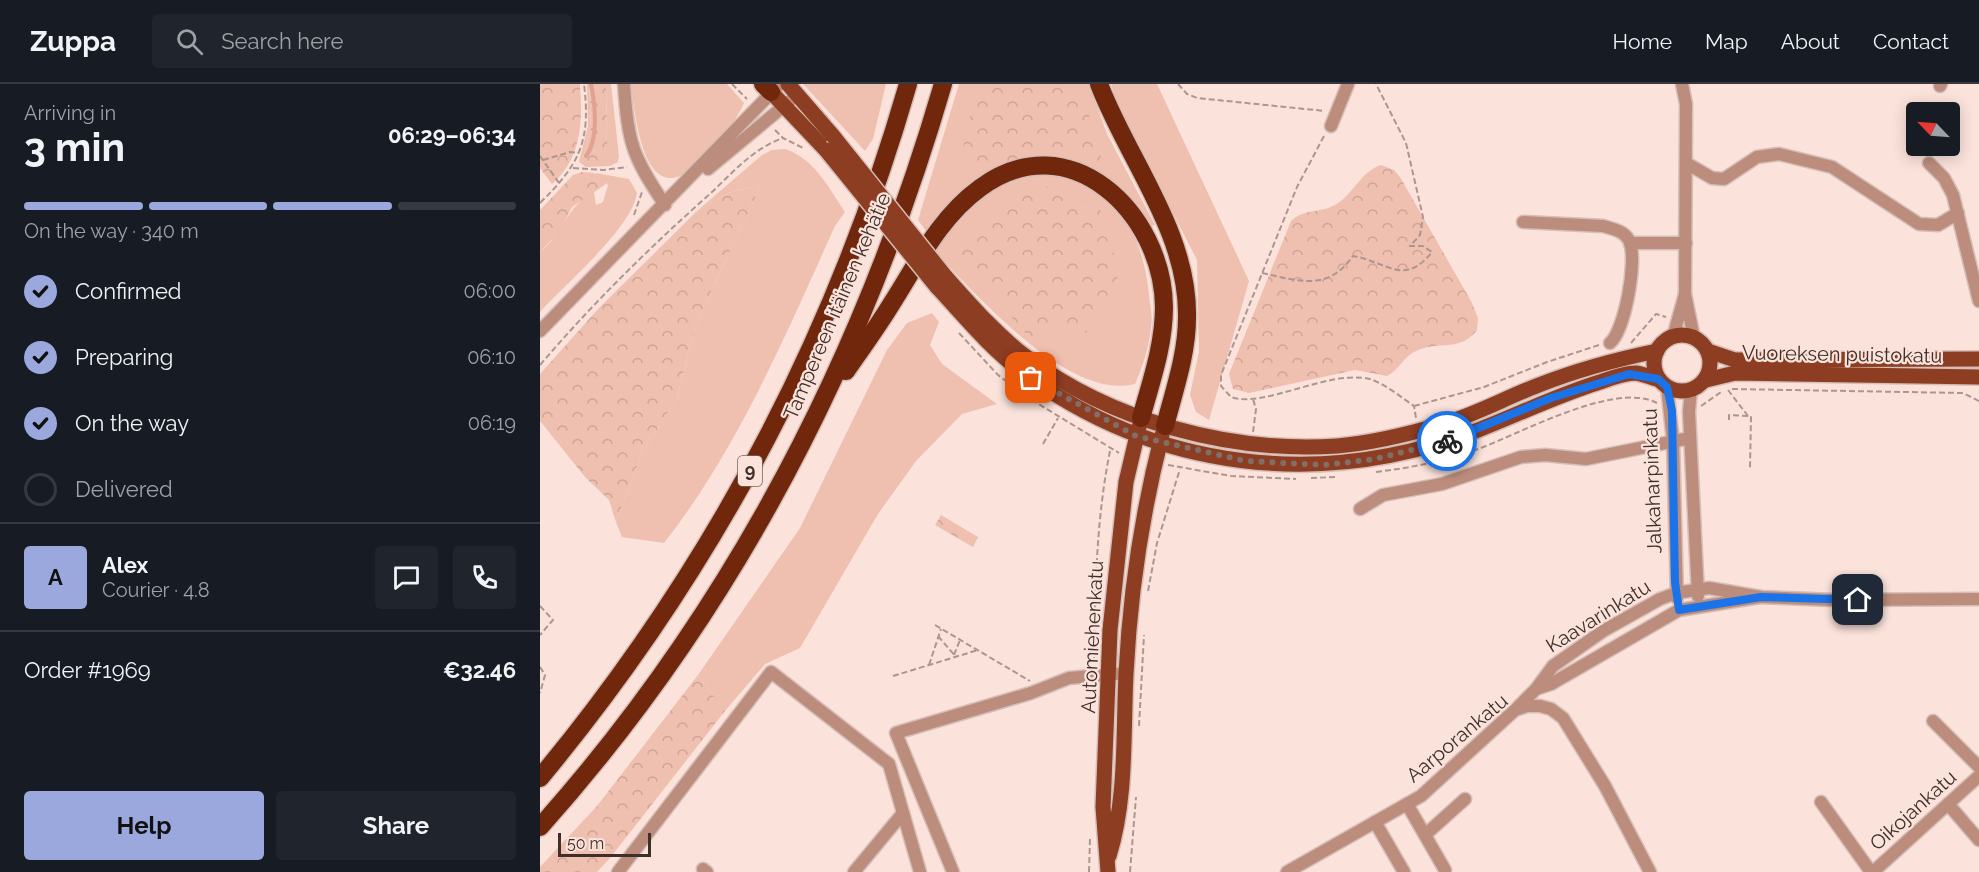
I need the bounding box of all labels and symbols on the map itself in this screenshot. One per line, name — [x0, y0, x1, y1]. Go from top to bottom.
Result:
north arrow — [1906, 102, 1960, 156]
street label: Tampereen itäinen kehätie — [778, 189, 896, 423]
street label: Vuoreksen puistokatu — [1742, 340, 1942, 368]
pin — [1005, 352, 1056, 403]
street label: Jalkaharpinkatu — [1637, 408, 1667, 554]
courier — [1417, 411, 1477, 471]
road number: 9 — [738, 456, 762, 486]
street label: Automiehenkatu — [1076, 560, 1108, 714]
street label: Kaavarinkatu — [1541, 574, 1655, 658]
pin — [1832, 574, 1883, 625]
street label: Aarporankatu — [1401, 689, 1513, 787]
street label: Oikojankatu — [1865, 765, 1961, 855]
scale bar — [558, 830, 651, 858]

